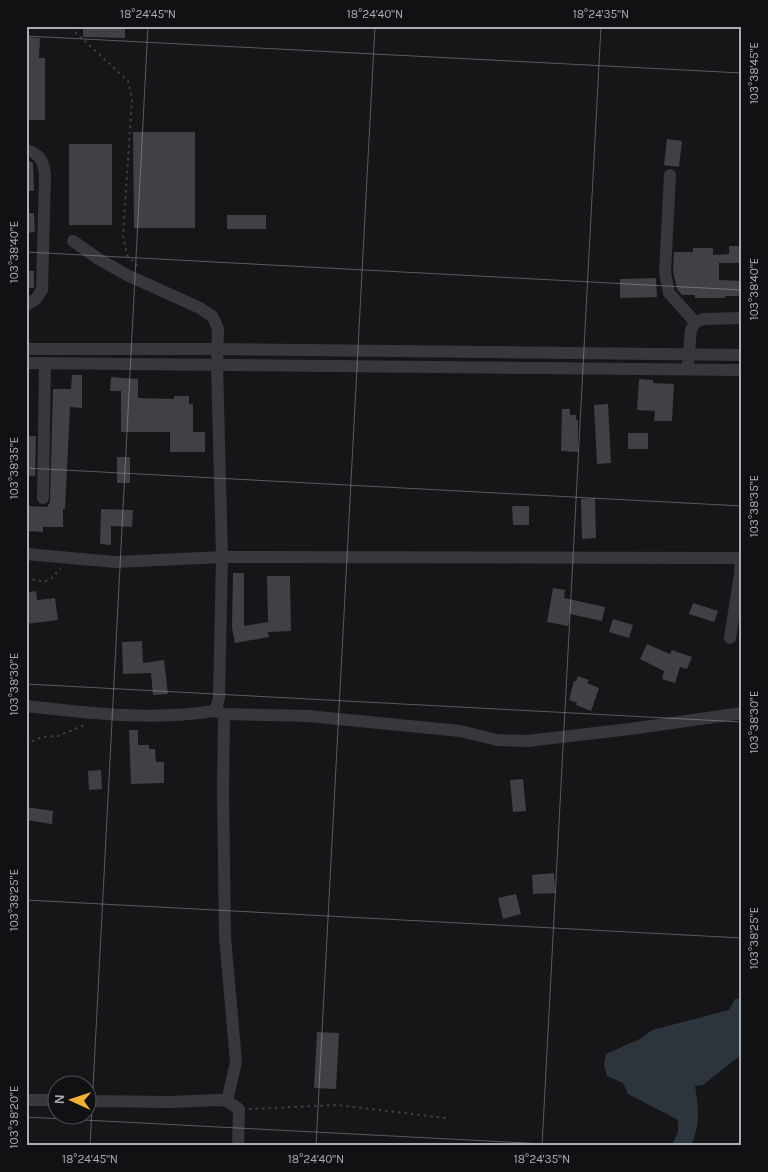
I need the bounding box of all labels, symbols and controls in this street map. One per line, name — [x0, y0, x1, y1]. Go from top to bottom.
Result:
text: 18°24'45"N — [120, 7, 176, 21]
text: 18°24'40"N — [347, 7, 403, 21]
text: 18°24'35"N — [573, 7, 629, 21]
text: 103°38'45"E — [747, 42, 761, 104]
text: 103°38'40"E — [7, 221, 21, 283]
text: 103°38'40"E — [747, 258, 761, 320]
text: 103°38'35"E — [7, 437, 21, 499]
text: 103°38'35"E — [747, 475, 761, 537]
text: 103°38'30"E — [7, 653, 21, 715]
text: 103°38'30"E — [747, 691, 761, 753]
text: 103°38'25"E — [7, 869, 21, 931]
text: 103°38'25"E — [747, 907, 761, 969]
north arrow — [48, 1074, 98, 1124]
text: 103°38'20"E — [7, 1086, 21, 1148]
text: N — [51, 1094, 68, 1105]
text: 18°24'45"N — [62, 1152, 118, 1166]
text: 18°24'40"N — [288, 1152, 344, 1166]
text: 18°24'35"N — [514, 1152, 570, 1166]

